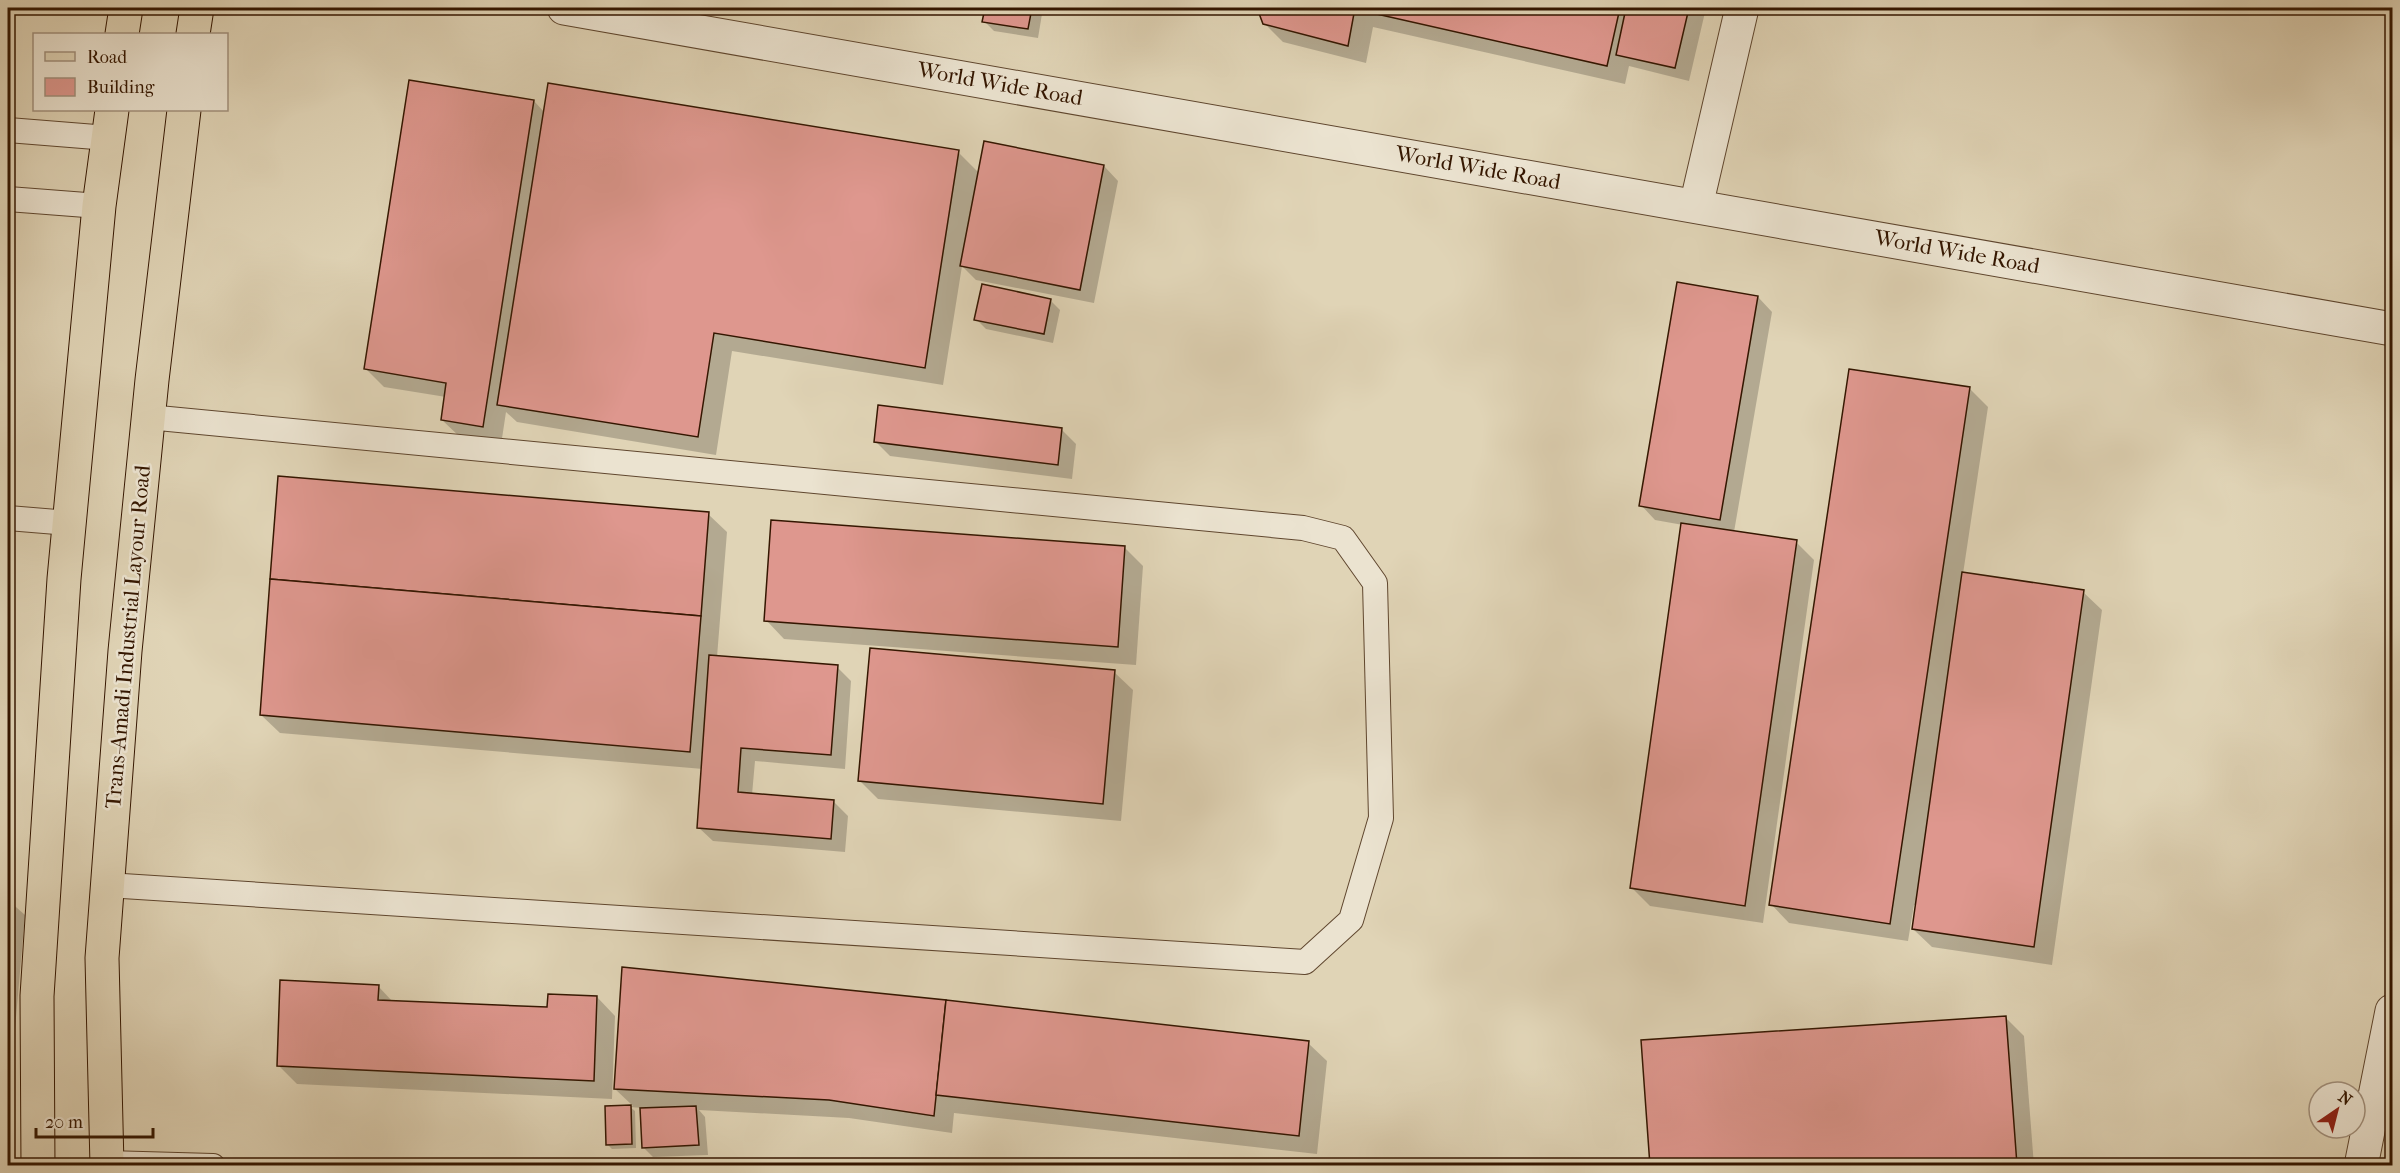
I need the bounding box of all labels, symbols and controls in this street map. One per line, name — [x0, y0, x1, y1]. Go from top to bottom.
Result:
legend — [33, 33, 228, 111]
text: Road — [87, 47, 127, 68]
street label: World Wide Road — [914, 56, 1086, 112]
text: Building — [87, 77, 155, 98]
street label: World Wide Road — [1392, 140, 1564, 196]
street label: World Wide Road — [1871, 224, 2043, 280]
street label: Trans-Amadi Industrial Layour Road — [100, 463, 156, 810]
north arrow — [2307, 1080, 2367, 1140]
text: N — [2335, 1087, 2356, 1110]
scale bar — [36, 1101, 153, 1139]
text: 20 m — [45, 1112, 83, 1133]

